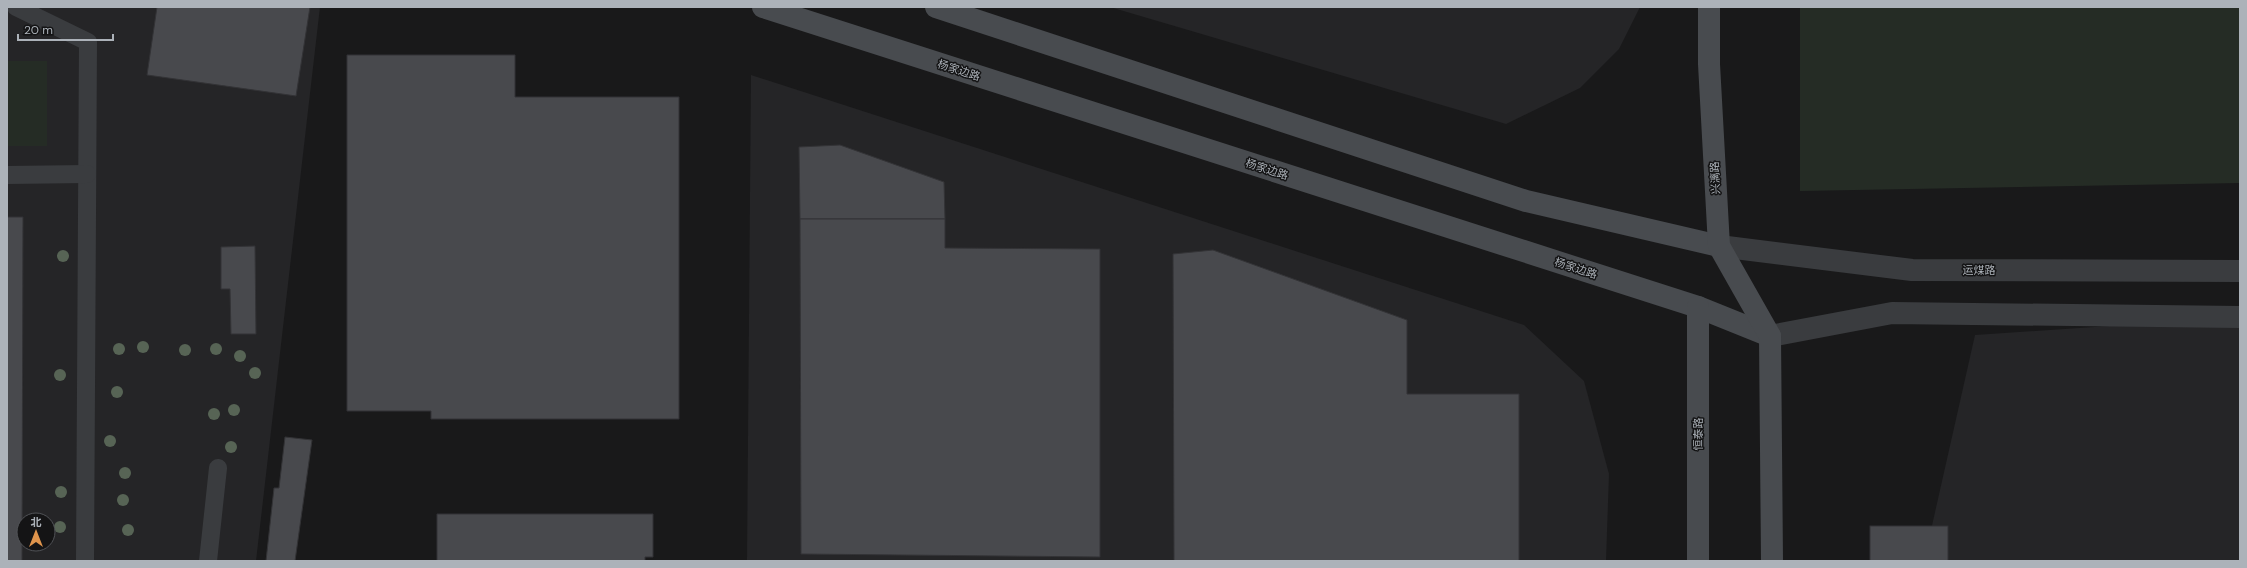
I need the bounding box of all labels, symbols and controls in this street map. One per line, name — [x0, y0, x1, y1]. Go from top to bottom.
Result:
scale bar — [18, 16, 113, 42]
text: 20 m — [24, 22, 53, 38]
street label: 杨家边路 — [936, 57, 982, 83]
street label: 杨家边路 — [1244, 156, 1290, 182]
street label: 兴漓路 — [1707, 161, 1723, 195]
street label: 杨家边路 — [1553, 255, 1599, 281]
street label: 运煤路 — [1963, 263, 1996, 277]
street label: 恒泰路 — [1691, 418, 1705, 451]
north arrow — [16, 512, 56, 552]
text: 北 — [31, 515, 42, 529]

